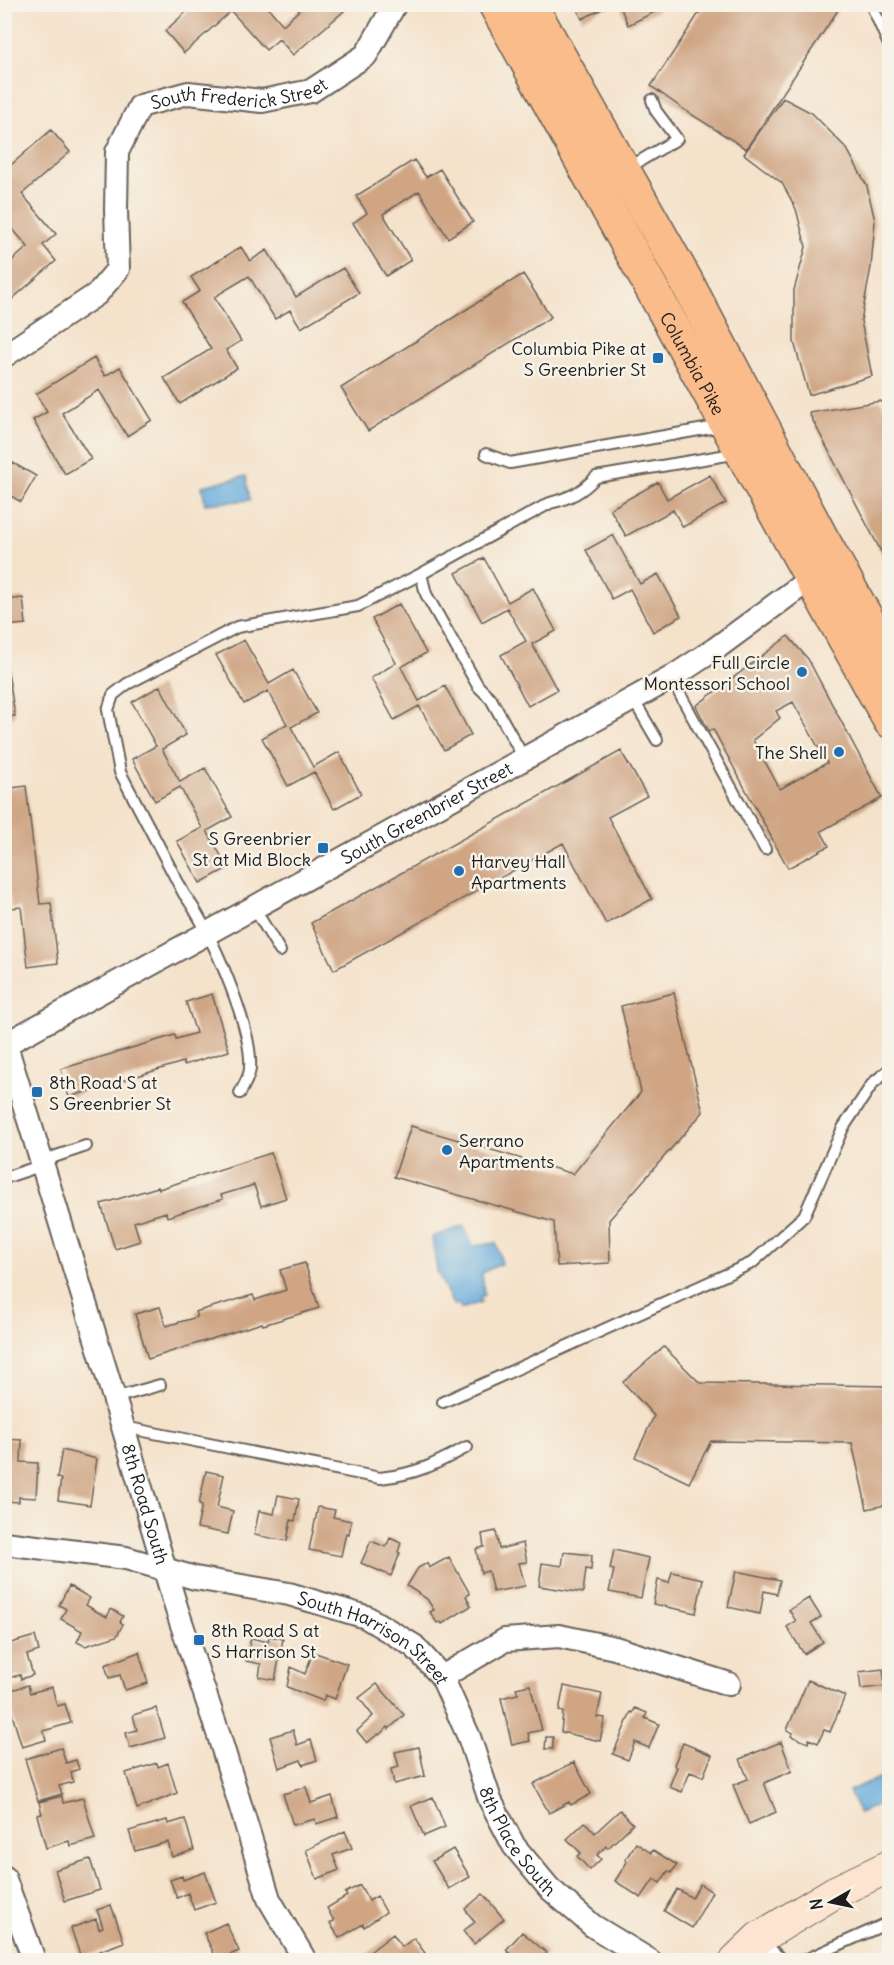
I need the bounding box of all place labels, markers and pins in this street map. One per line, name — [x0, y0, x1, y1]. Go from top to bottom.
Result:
place label: Columbia Pike at S Greenbrier St — [511, 337, 646, 381]
marker: Columbia Pike at S Greenbrier St — [651, 351, 665, 365]
place label: Full Circle Montessori School — [644, 651, 790, 695]
marker: Full Circle Montessori School — [795, 665, 809, 679]
place label: The Shell — [755, 741, 827, 764]
marker: The Shell — [832, 745, 846, 759]
place label: S Greenbrier St at Mid Block — [193, 827, 312, 871]
marker: S Greenbrier St at Mid Block — [316, 841, 330, 855]
place label: Harvey Hall Apartments — [471, 850, 567, 894]
marker: Harvey Hall Apartments — [452, 864, 466, 878]
place label: 8th Road S at S Greenbrier St — [49, 1071, 171, 1115]
marker: 8th Road S at S Greenbrier St — [30, 1085, 44, 1099]
place label: Serrano Apartments — [459, 1129, 555, 1173]
marker: Serrano Apartments — [440, 1143, 454, 1157]
place label: 8th Road S at S Harrison St — [211, 1619, 319, 1663]
marker: 8th Road S at S Harrison St — [192, 1633, 206, 1647]

